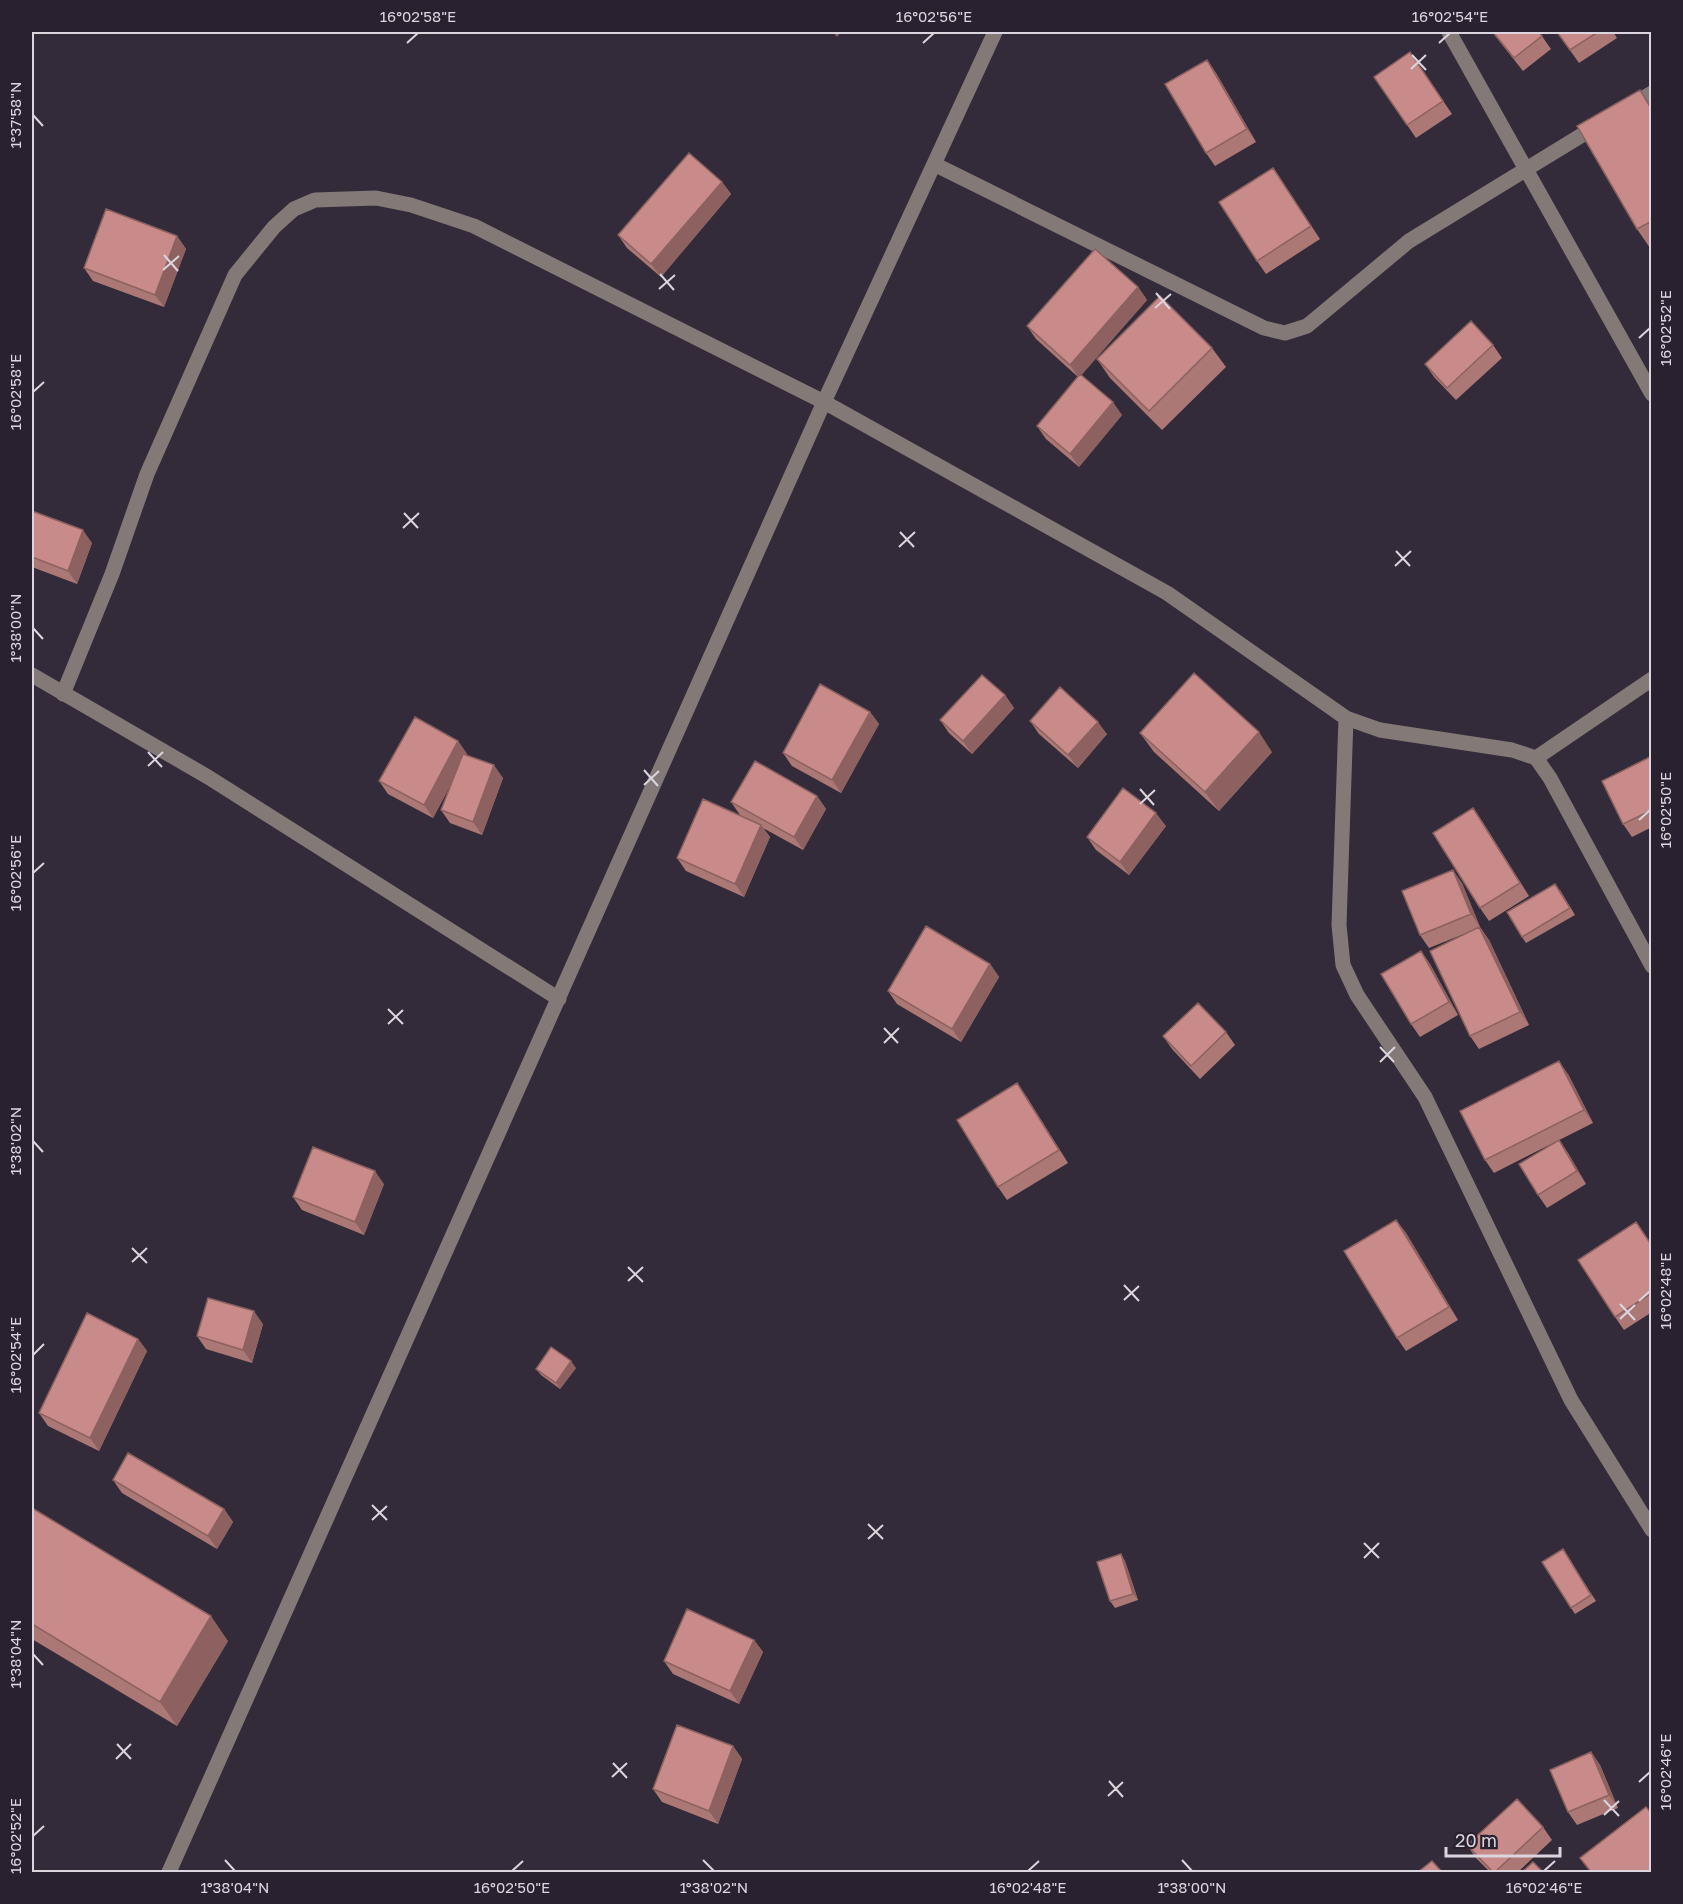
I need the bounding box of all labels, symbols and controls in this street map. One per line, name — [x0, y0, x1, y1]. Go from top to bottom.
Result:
text: 16°02'58"E — [380, 7, 456, 25]
text: 16°02'56"E — [896, 7, 972, 25]
text: 16°02'54"E — [1412, 7, 1488, 25]
text: 1°37'58"N — [6, 81, 24, 149]
text: 16°02'52"E — [1656, 290, 1674, 366]
text: 16°02'58"E — [6, 354, 24, 430]
text: 1°38'00"N — [6, 593, 24, 663]
text: 16°02'50"E — [1656, 772, 1674, 848]
text: 16°02'56"E — [6, 835, 24, 911]
text: 1°38'02"N — [6, 1107, 24, 1175]
text: 16°02'48"E — [1656, 1253, 1674, 1329]
text: 16°02'54"E — [6, 1317, 24, 1393]
text: 1°38'04"N — [6, 1620, 24, 1688]
text: 16°02'46"E — [1656, 1734, 1674, 1810]
text: 16°02'52"E — [6, 1798, 24, 1874]
scale bar — [1446, 1820, 1560, 1858]
text: 20 m — [1455, 1829, 1497, 1851]
text: 1°38'04"N — [201, 1878, 269, 1896]
text: 16°02'50"E — [474, 1878, 550, 1896]
text: 1°38'02"N — [680, 1878, 748, 1896]
text: 16°02'48"E — [990, 1878, 1066, 1896]
text: 1°38'00"N — [1157, 1878, 1227, 1896]
text: 16°02'46"E — [1506, 1878, 1582, 1896]

